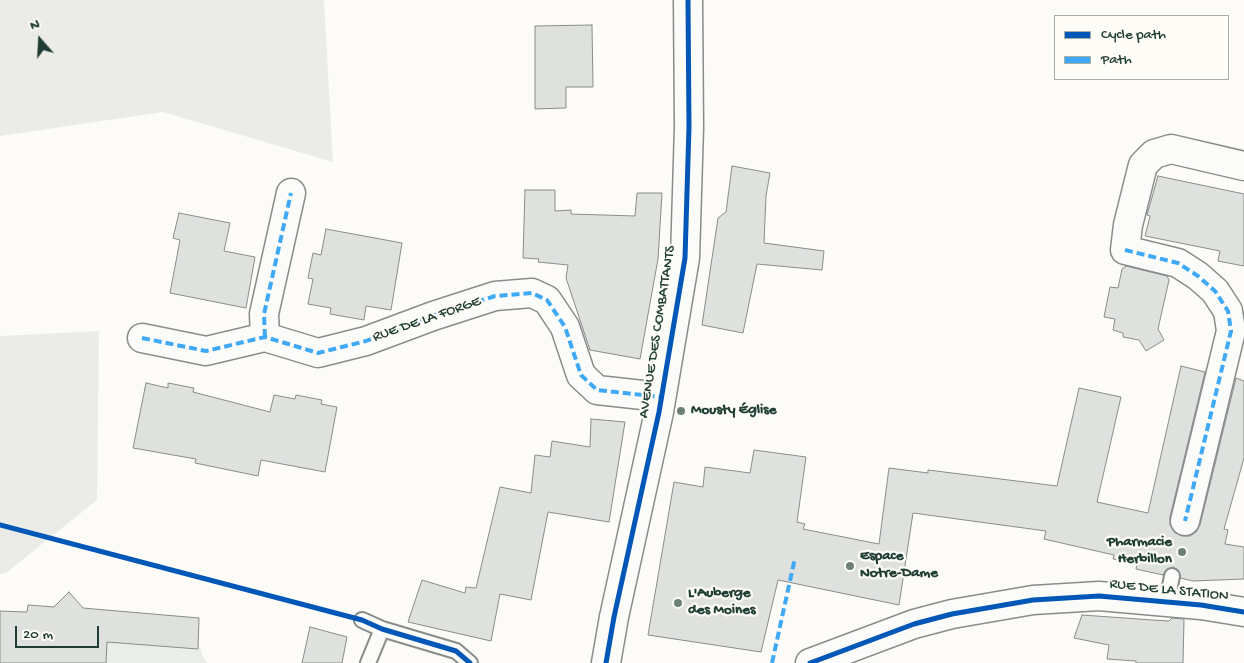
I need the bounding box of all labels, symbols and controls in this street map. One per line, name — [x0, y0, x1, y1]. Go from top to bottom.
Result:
north arrow — [15, 15, 65, 65]
legend — [1054, 15, 1229, 80]
text: N — [28, 16, 42, 35]
text: Cycle path — [1101, 26, 1166, 44]
text: Path — [1101, 51, 1132, 69]
street label: AVENUE DES COMBATTANTS — [635, 244, 681, 420]
street label: RUE DE LA FORGE — [370, 293, 484, 347]
place label: Mousty Église — [691, 402, 777, 420]
marker: Mousty Église — [675, 405, 687, 417]
place label: Pharmacie Herbillon — [1107, 534, 1172, 569]
marker: Pharmacie Herbillon — [1176, 546, 1188, 558]
place label: Espace Notre-Dame — [860, 548, 938, 583]
marker: Espace Notre-Dame — [844, 560, 856, 572]
street label: RUE DE LA STATION — [1109, 576, 1229, 606]
place label: L'Auberge des Moines — [688, 585, 755, 620]
marker: L'Auberge des Moines — [672, 597, 684, 609]
scale bar — [18, 616, 101, 648]
text: 20 m — [23, 626, 53, 644]

